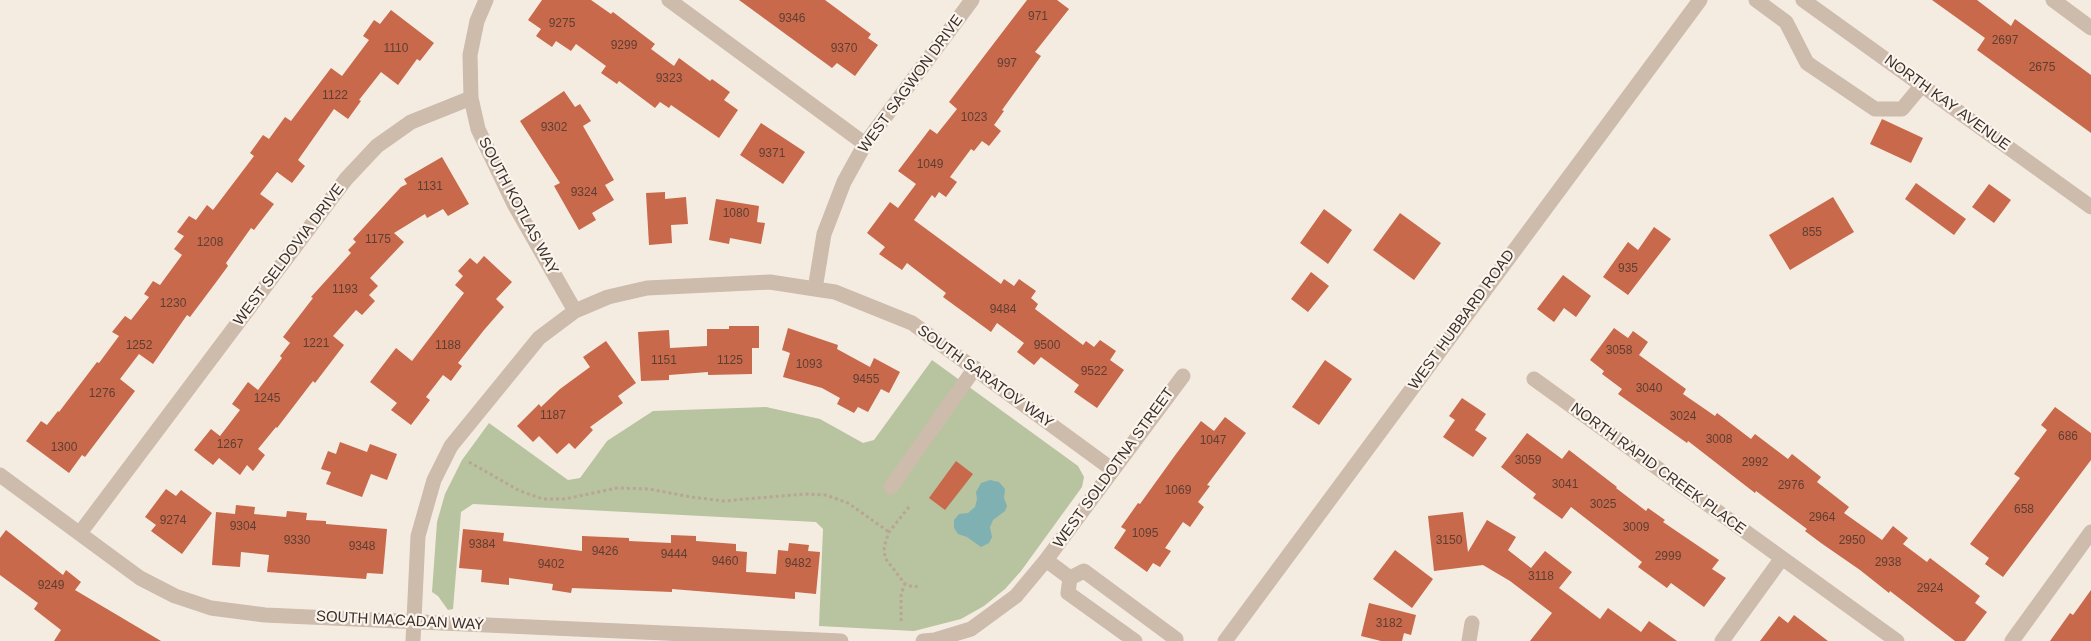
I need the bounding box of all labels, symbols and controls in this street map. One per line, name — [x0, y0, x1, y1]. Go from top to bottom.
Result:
house number: 971 — [1028, 10, 1048, 24]
house number: 9346 — [779, 12, 805, 26]
street label: WEST SAGWON DRIVE — [855, 12, 967, 156]
house number: 9275 — [549, 17, 575, 31]
house number: 2697 — [1992, 34, 2018, 48]
house number: 9299 — [611, 39, 637, 53]
house number: 1110 — [384, 42, 408, 56]
house number: 9370 — [831, 42, 857, 56]
street label: NORTH KAY AVENUE — [1881, 51, 2013, 155]
house number: 997 — [997, 57, 1017, 71]
house number: 2675 — [2029, 61, 2055, 75]
house number: 9323 — [656, 72, 682, 86]
house number: 1122 — [322, 89, 348, 103]
house number: 1023 — [961, 111, 987, 125]
house number: 9302 — [541, 121, 567, 135]
street label: SOUTH KOTLAS WAY — [474, 134, 562, 278]
house number: 9371 — [759, 147, 785, 161]
house number: 1049 — [917, 158, 943, 172]
house number: 1131 — [417, 180, 443, 194]
street label: WEST SELDOVIA DRIVE — [230, 181, 348, 329]
house number: 9324 — [571, 186, 597, 200]
house number: 1080 — [723, 207, 749, 221]
house number: 855 — [1802, 226, 1822, 240]
house number: 1175 — [365, 233, 391, 247]
house number: 1208 — [197, 236, 223, 250]
street label: WEST HUBBARD ROAD — [1405, 247, 1519, 393]
house number: 935 — [1618, 262, 1638, 276]
house number: 1193 — [332, 283, 358, 297]
house number: 1230 — [160, 297, 186, 311]
house number: 9484 — [990, 303, 1016, 317]
street label: SOUTH SARATOV WAY — [914, 322, 1056, 432]
house number: 1221 — [303, 337, 329, 351]
house number: 1252 — [126, 339, 152, 353]
house number: 1188 — [435, 339, 461, 353]
house number: 9500 — [1034, 339, 1060, 353]
house number: 3058 — [1606, 344, 1632, 358]
house number: 1151 — [651, 354, 677, 368]
house number: 1125 — [717, 354, 743, 368]
house number: 1093 — [796, 358, 822, 372]
house number: 9522 — [1081, 365, 1107, 379]
house number: 9455 — [853, 373, 879, 387]
house number: 3040 — [1636, 382, 1662, 396]
street label: WEST SOLDOTNA STREET — [1050, 384, 1178, 552]
house number: 1276 — [89, 387, 115, 401]
house number: 1245 — [254, 392, 280, 406]
street label: NORTH RAPID CREEK PLACE — [1567, 399, 1749, 539]
house number: 1187 — [540, 409, 566, 423]
house number: 3024 — [1670, 410, 1696, 424]
house number: 686 — [2058, 430, 2078, 444]
house number: 3008 — [1706, 433, 1732, 447]
house number: 1047 — [1200, 434, 1226, 448]
house number: 1267 — [217, 438, 243, 452]
house number: 1300 — [51, 441, 77, 455]
house number: 3059 — [1515, 454, 1541, 468]
house number: 2992 — [1742, 456, 1768, 470]
house number: 3041 — [1552, 478, 1578, 492]
house number: 2976 — [1778, 479, 1804, 493]
house number: 1069 — [1165, 484, 1191, 498]
house number: 3025 — [1590, 498, 1616, 512]
house number: 658 — [2014, 503, 2034, 517]
house number: 2964 — [1809, 511, 1835, 525]
house number: 9274 — [160, 514, 186, 528]
house number: 9304 — [230, 520, 256, 534]
house number: 3009 — [1623, 521, 1649, 535]
house number: 1095 — [1132, 527, 1158, 541]
house number: 9330 — [284, 534, 310, 548]
house number: 3150 — [1436, 534, 1462, 548]
house number: 2950 — [1839, 534, 1865, 548]
house number: 9384 — [469, 538, 495, 552]
house number: 9348 — [349, 540, 375, 554]
house number: 9426 — [592, 545, 618, 559]
house number: 9444 — [661, 548, 687, 562]
house number: 2999 — [1655, 550, 1681, 564]
house number: 9460 — [712, 555, 738, 569]
house number: 2938 — [1875, 556, 1901, 570]
house number: 9482 — [785, 557, 811, 571]
house number: 9402 — [538, 558, 564, 572]
house number: 3118 — [1528, 570, 1554, 584]
house number: 9249 — [38, 579, 64, 593]
house number: 2924 — [1917, 582, 1943, 596]
street label: SOUTH MACADAN WAY — [315, 608, 485, 634]
house number: 3182 — [1376, 617, 1402, 631]

